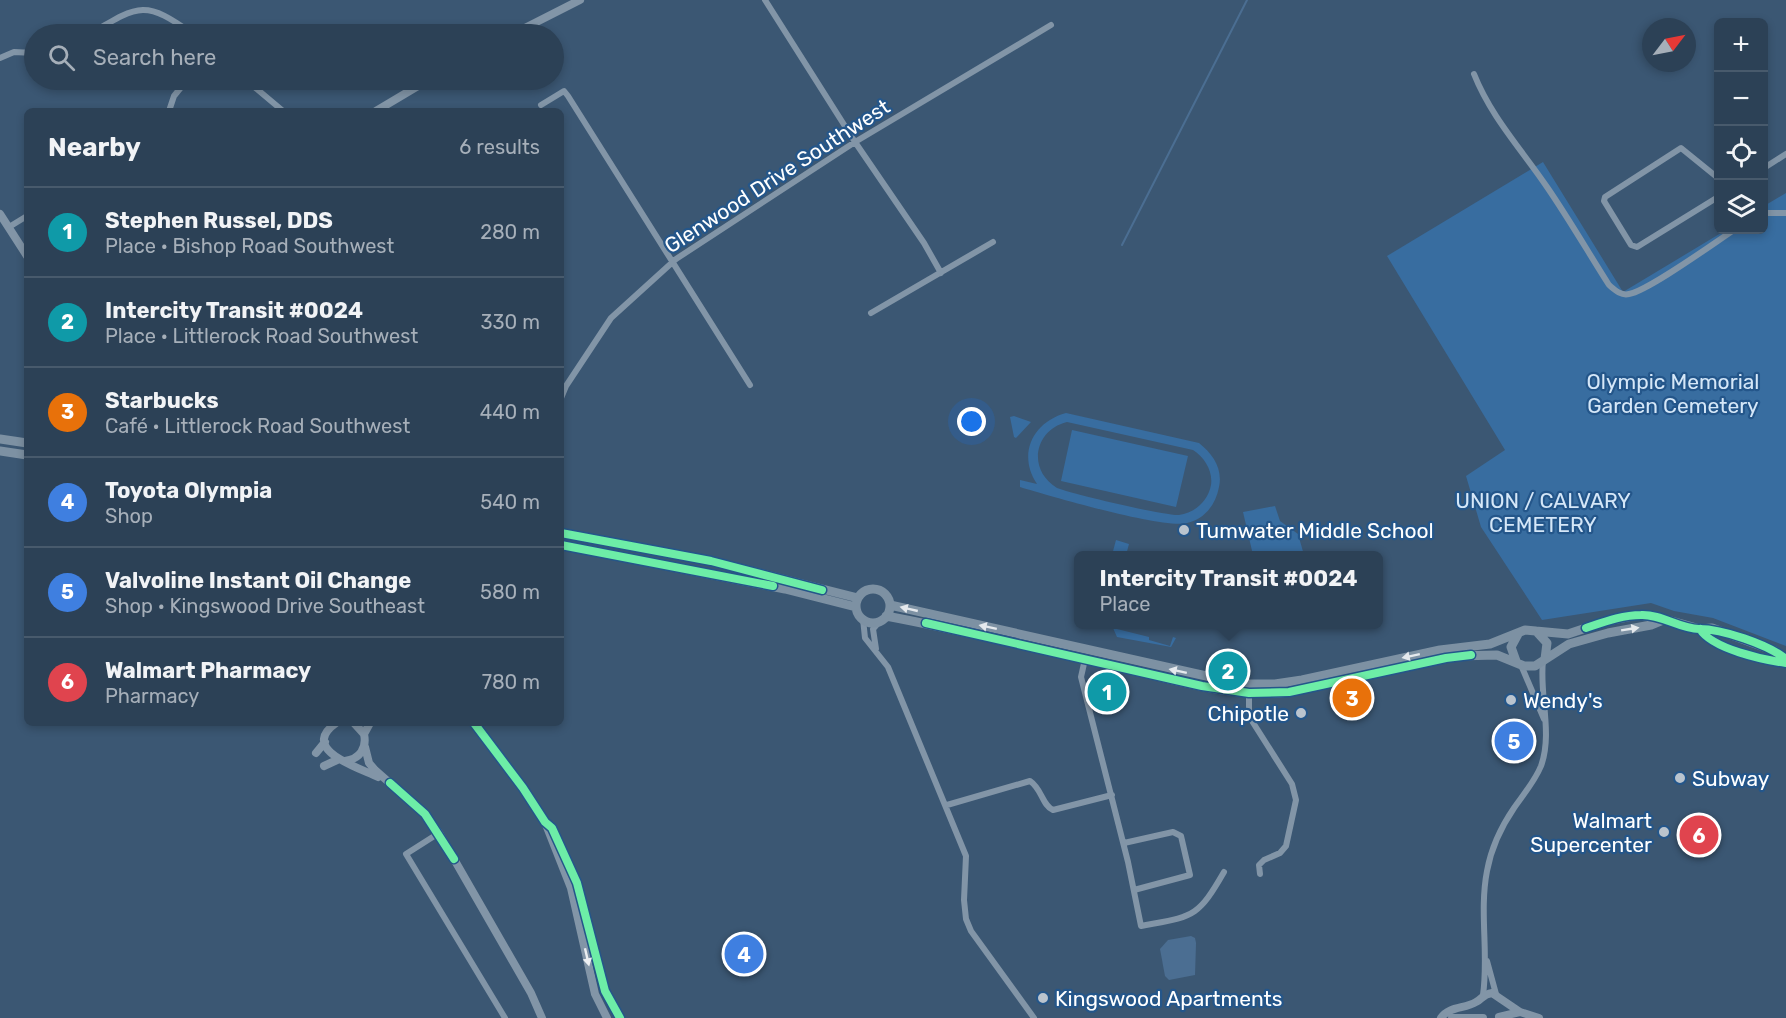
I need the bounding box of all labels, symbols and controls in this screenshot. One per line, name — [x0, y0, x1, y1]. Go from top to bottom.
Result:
north arrow — [1642, 18, 1696, 72]
map controls — [1714, 18, 1768, 234]
button: + — [1714, 18, 1768, 72]
search box — [24, 24, 564, 90]
icon: search — [45, 41, 78, 74]
text: Search here — [93, 44, 216, 71]
button: − — [1714, 72, 1768, 126]
street label: Glenwood Drive Southwest — [660, 94, 894, 258]
button: locate — [1714, 126, 1768, 180]
text: Nearby — [48, 132, 141, 163]
text: 6 results — [459, 135, 540, 159]
button: layers — [1714, 180, 1768, 234]
text: Stephen Russel, DDS — [105, 207, 333, 234]
text: 1 — [63, 220, 72, 244]
text: 280 m — [480, 220, 540, 244]
text: Place · Bishop Road Southwest — [105, 234, 394, 258]
text: Intercity Transit #0024 — [105, 297, 363, 324]
text: 2 — [61, 310, 74, 334]
text: 330 m — [481, 310, 540, 334]
text: Place · Littlerock Road Southwest — [105, 324, 418, 348]
park label: Olympic Memorial Garden Cemetery — [1587, 369, 1759, 418]
text: Starbucks — [105, 387, 219, 414]
text: 3 — [61, 400, 74, 424]
text: 440 m — [480, 400, 540, 424]
your location — [957, 407, 986, 436]
text: Café · Littlerock Road Southwest — [105, 414, 410, 438]
text: Toyota Olympia — [105, 477, 272, 504]
park label: UNION / CALVARY CEMETERY — [1455, 488, 1631, 537]
text: 4 — [61, 490, 74, 514]
text: 540 m — [480, 490, 540, 514]
text: Shop — [105, 504, 153, 528]
place label: Tumwater Middle School — [1196, 518, 1434, 543]
marker: Tumwater Middle School — [1177, 523, 1191, 537]
popup — [1074, 551, 1383, 629]
text: Intercity Transit #0024 — [1100, 565, 1358, 592]
text: Valvoline Instant Oil Change — [105, 567, 411, 594]
text: 5 — [61, 580, 74, 604]
text: 580 m — [480, 580, 540, 604]
text: Place — [1100, 592, 1150, 616]
text: Shop · Kingswood Drive Southeast — [105, 594, 425, 618]
one-way arrow — [900, 604, 918, 614]
one-way arrow — [978, 622, 997, 631]
one-way arrow — [1621, 624, 1640, 633]
pin: 2 — [1208, 648, 1248, 694]
one-way arrow — [1401, 652, 1420, 661]
text: Walmart Pharmacy — [105, 657, 311, 684]
one-way arrow — [1168, 666, 1187, 675]
text: 6 — [61, 670, 74, 694]
text: 780 m — [482, 670, 540, 694]
pin: 1 — [1088, 670, 1126, 714]
pin: 3 — [1332, 676, 1372, 720]
text: Pharmacy — [105, 684, 199, 708]
place label: Wendy's — [1523, 688, 1603, 713]
marker: Wendy's — [1504, 693, 1518, 707]
place label: Chipotle — [1208, 701, 1289, 726]
marker: Chipotle — [1294, 706, 1308, 720]
pin: 5 — [1494, 718, 1534, 764]
place label: Subway — [1692, 766, 1770, 791]
marker: Subway — [1673, 771, 1687, 785]
place label: Walmart Supercenter — [1530, 808, 1652, 857]
pin: 6 — [1680, 812, 1718, 858]
marker: Walmart Supercenter — [1657, 825, 1671, 839]
pin: 4 — [724, 932, 764, 976]
one-way arrow — [582, 948, 592, 966]
place label: Kingswood Apartments — [1055, 986, 1282, 1011]
marker: Kingswood Apartments — [1036, 991, 1050, 1005]

